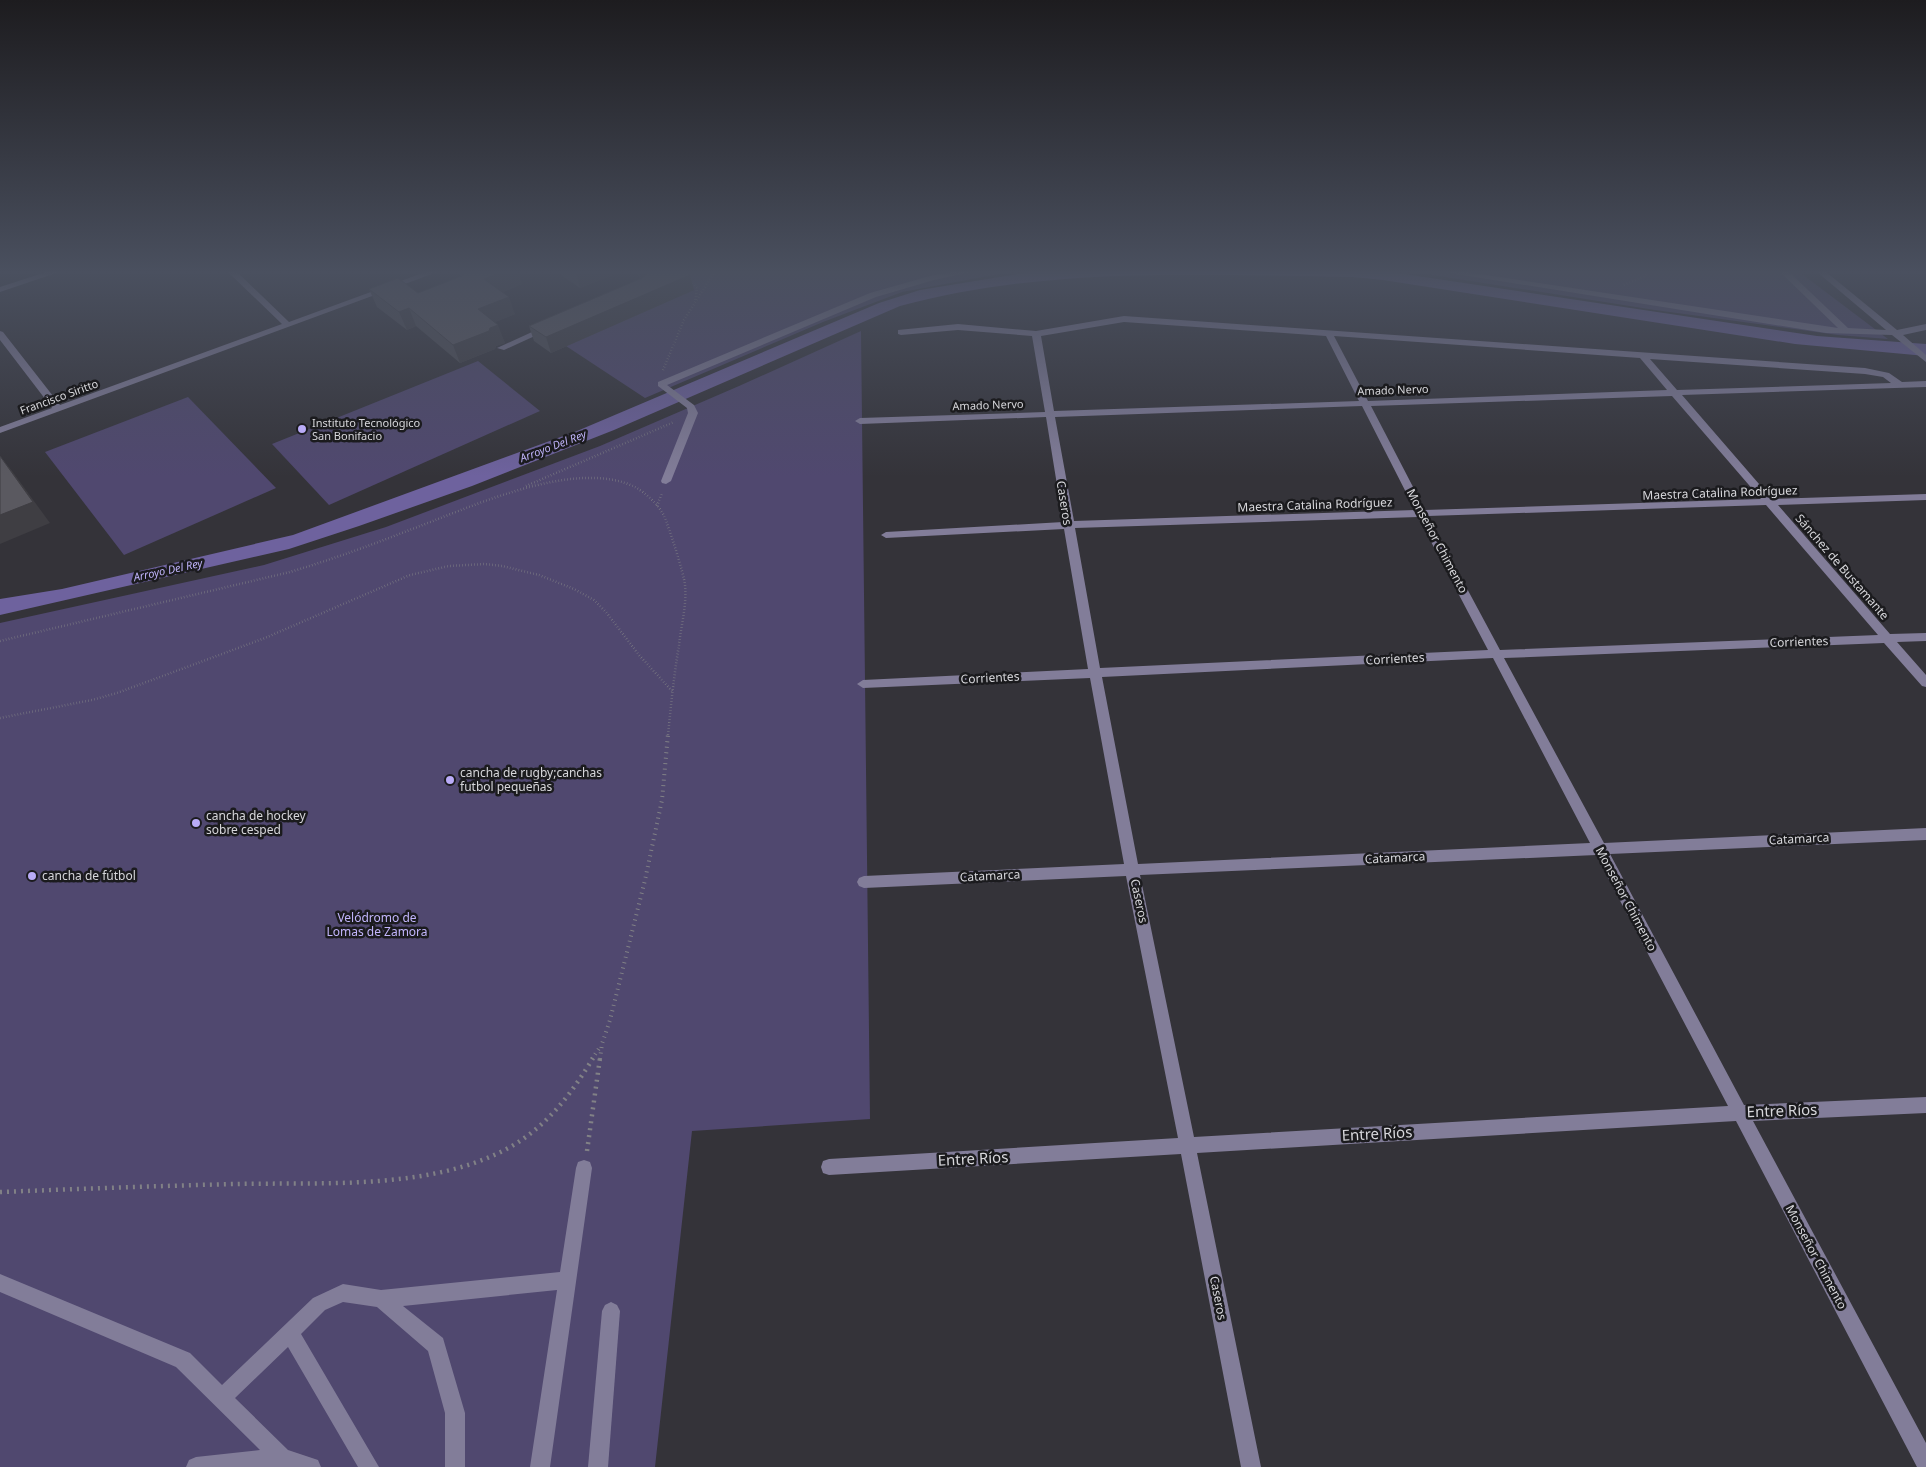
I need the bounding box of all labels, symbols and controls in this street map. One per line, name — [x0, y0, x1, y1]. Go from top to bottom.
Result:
street label: Francisco Siritto — [18, 375, 100, 418]
street label: Amado Nervo — [1357, 381, 1429, 398]
street label: Amado Nervo — [952, 396, 1024, 413]
place label: Instituto Tecnológico San Bonifacio — [312, 415, 421, 443]
marker: Instituto Tecnológico San Bonifacio — [296, 423, 308, 435]
water label: Arroyo Del Rey — [516, 426, 589, 465]
street label: Caseros — [1053, 480, 1076, 527]
street label: Maestra Catalina Rodríguez — [1642, 481, 1798, 504]
street label: Monseñor Chimento — [1403, 486, 1472, 596]
street label: Maestra Catalina Rodríguez — [1237, 493, 1393, 516]
street label: Sánchez de Bustamante — [1792, 510, 1893, 623]
water label: Arroyo Del Rey — [131, 555, 205, 584]
street label: Corrientes — [1769, 632, 1829, 651]
street label: Corrientes — [1365, 648, 1425, 669]
street label: Corrientes — [960, 667, 1020, 688]
place label: cancha de rugby;canchas futbol pequeñas — [460, 764, 602, 795]
marker: cancha de rugby;canchas futbol pequeñas — [444, 774, 456, 786]
place label: cancha de hockey sobre cesped — [206, 807, 307, 838]
marker: cancha de hockey sobre cesped — [190, 817, 202, 829]
street label: Catamarca — [1768, 828, 1830, 849]
street label: Monseñor Chimento — [1592, 844, 1661, 954]
street label: Catamarca — [1364, 847, 1426, 868]
street label: Catamarca — [959, 865, 1021, 886]
place label: cancha de fútbol — [42, 867, 136, 884]
marker: cancha de fútbol — [26, 870, 38, 882]
street label: Caseros — [1127, 877, 1152, 925]
park label: Velódromo de Lomas de Zamora — [326, 909, 428, 940]
street label: Entre Ríos — [1746, 1099, 1818, 1121]
street label: Entre Ríos — [1341, 1121, 1413, 1145]
street label: Entre Ríos — [937, 1146, 1009, 1170]
street label: Monseñor Chimento — [1782, 1202, 1851, 1312]
street label: Caseros — [1206, 1274, 1231, 1322]

